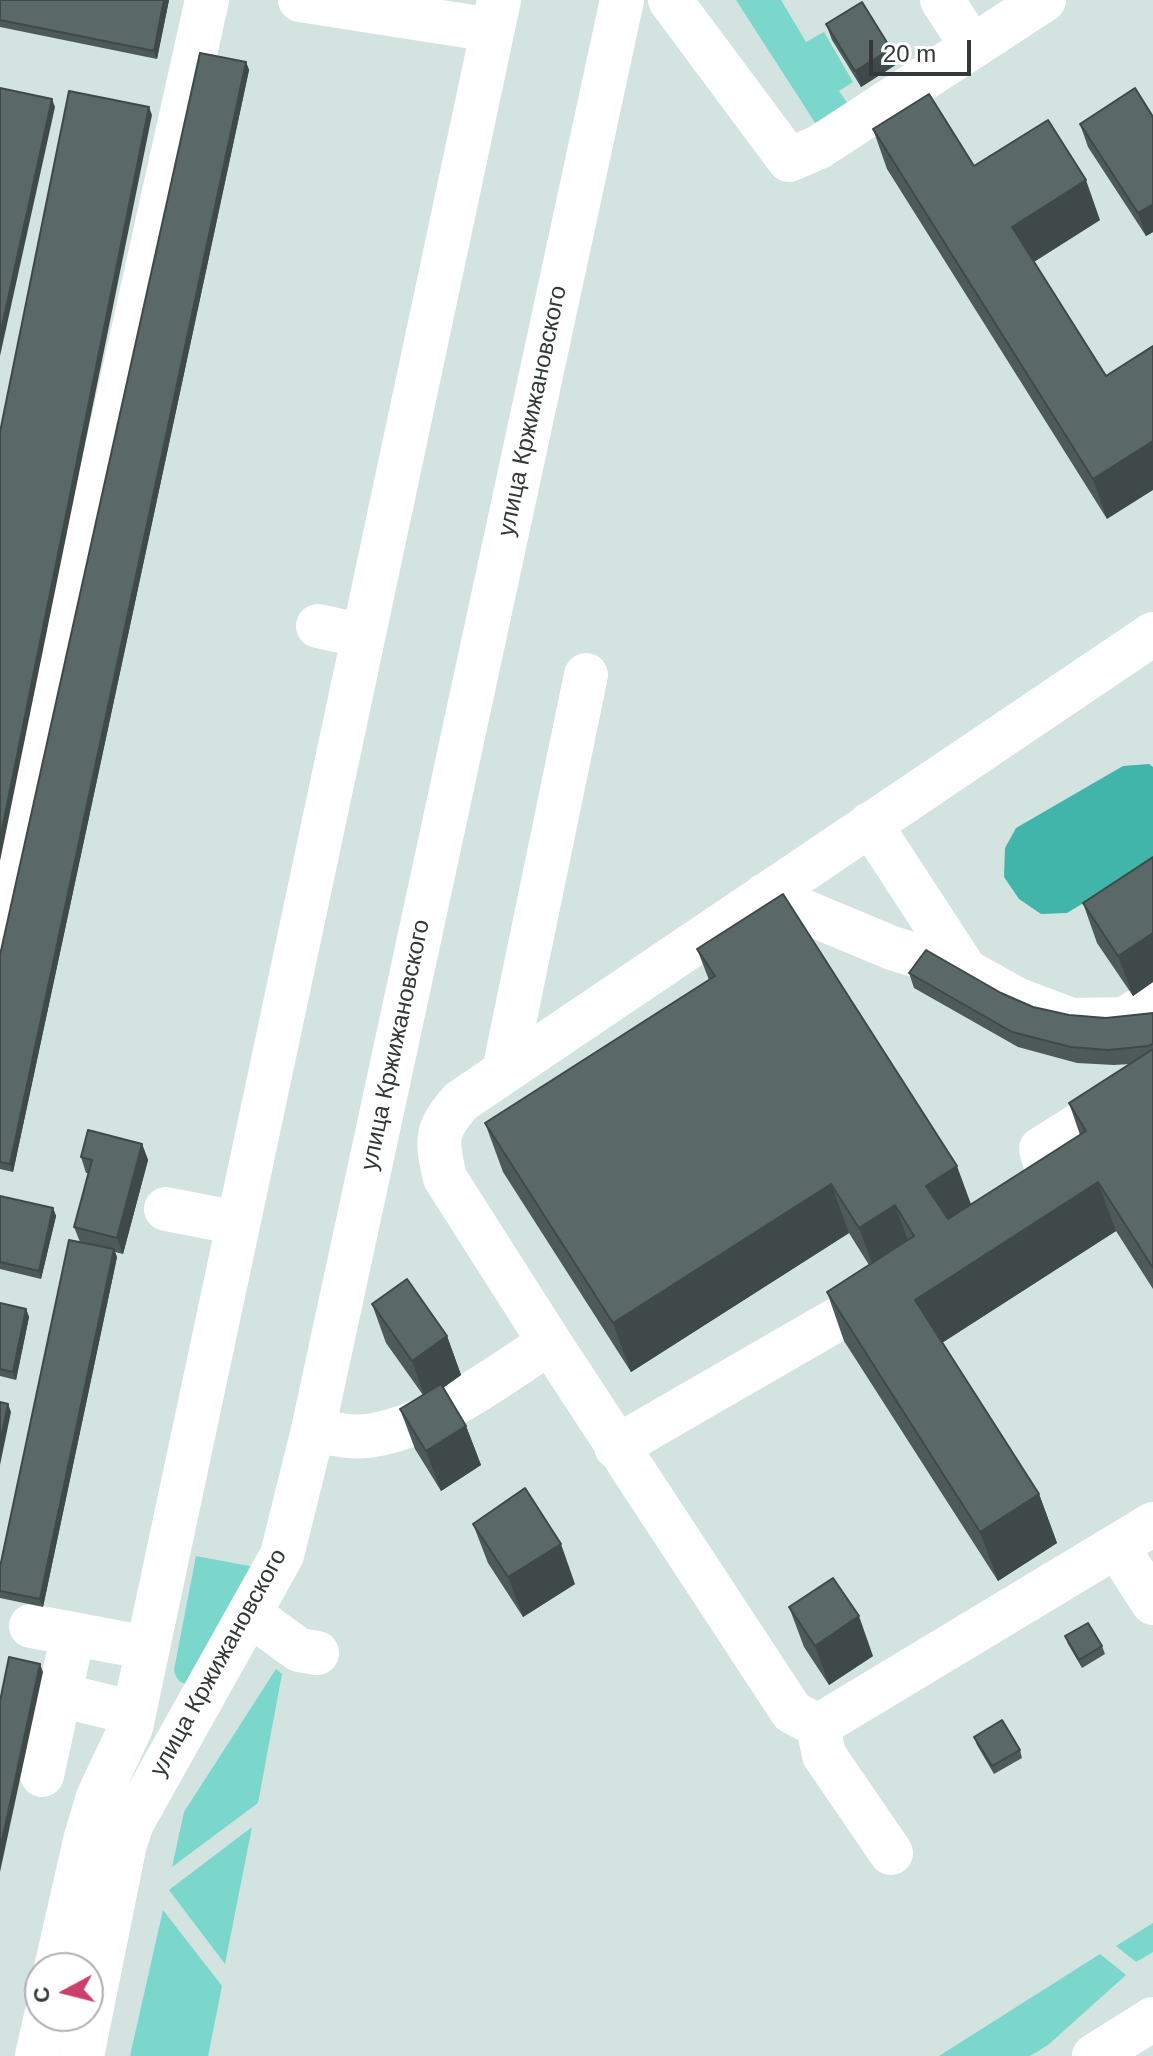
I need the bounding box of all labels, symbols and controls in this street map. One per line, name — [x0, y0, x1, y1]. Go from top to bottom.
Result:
scale bar — [873, 24, 975, 74]
text: 20 m — [883, 40, 936, 67]
street label: улица Кржижановского — [492, 283, 574, 539]
street label: улица Кржижановского — [355, 917, 437, 1173]
street label: улица Кржижановского — [144, 1544, 294, 1782]
north arrow — [24, 1952, 104, 2032]
text: С — [28, 1985, 55, 2004]

